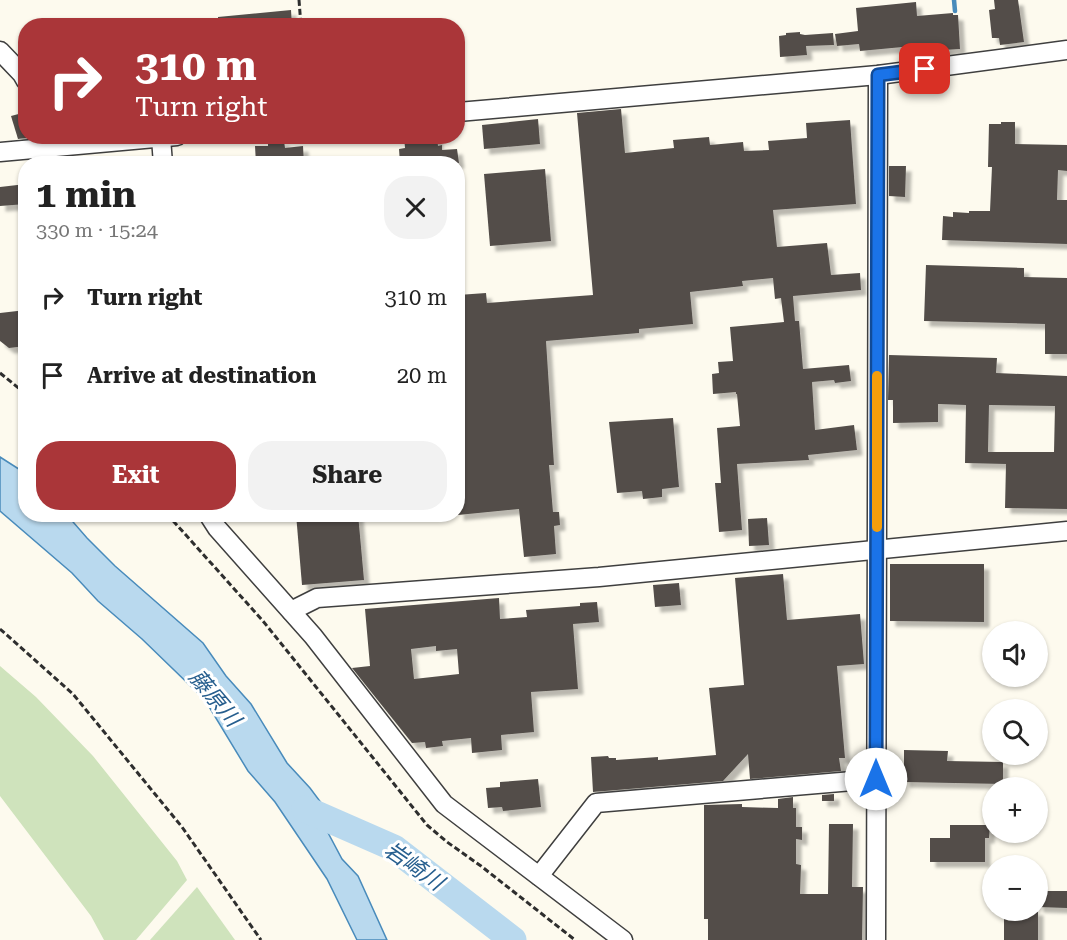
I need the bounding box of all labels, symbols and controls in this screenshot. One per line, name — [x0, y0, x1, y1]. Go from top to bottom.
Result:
text: 310 m — [135, 41, 257, 90]
icon: right — [36, 42, 114, 120]
pin — [899, 43, 950, 94]
icon: arrive — [908, 52, 941, 85]
text: Turn right — [135, 91, 268, 123]
text: 1 min — [36, 174, 136, 216]
button: close — [384, 176, 447, 239]
text: 330 m · 15:24 — [36, 218, 158, 242]
icon: right — [36, 281, 69, 314]
text: Turn right — [87, 285, 202, 310]
text: 310 m — [384, 285, 447, 310]
icon: arrive — [36, 359, 69, 392]
text: Arrive at destination — [87, 363, 316, 388]
text: 20 m — [397, 363, 447, 388]
button: Exit — [36, 441, 236, 510]
button: Share — [248, 441, 447, 510]
map controls — [982, 621, 1048, 921]
button: sound — [982, 621, 1048, 687]
water label: 藤原川 — [184, 665, 247, 733]
button: search — [982, 699, 1048, 765]
position arrow — [844, 747, 908, 811]
button: + — [982, 777, 1048, 843]
water label: 岩崎川 — [380, 837, 450, 896]
button: − — [982, 855, 1048, 921]

